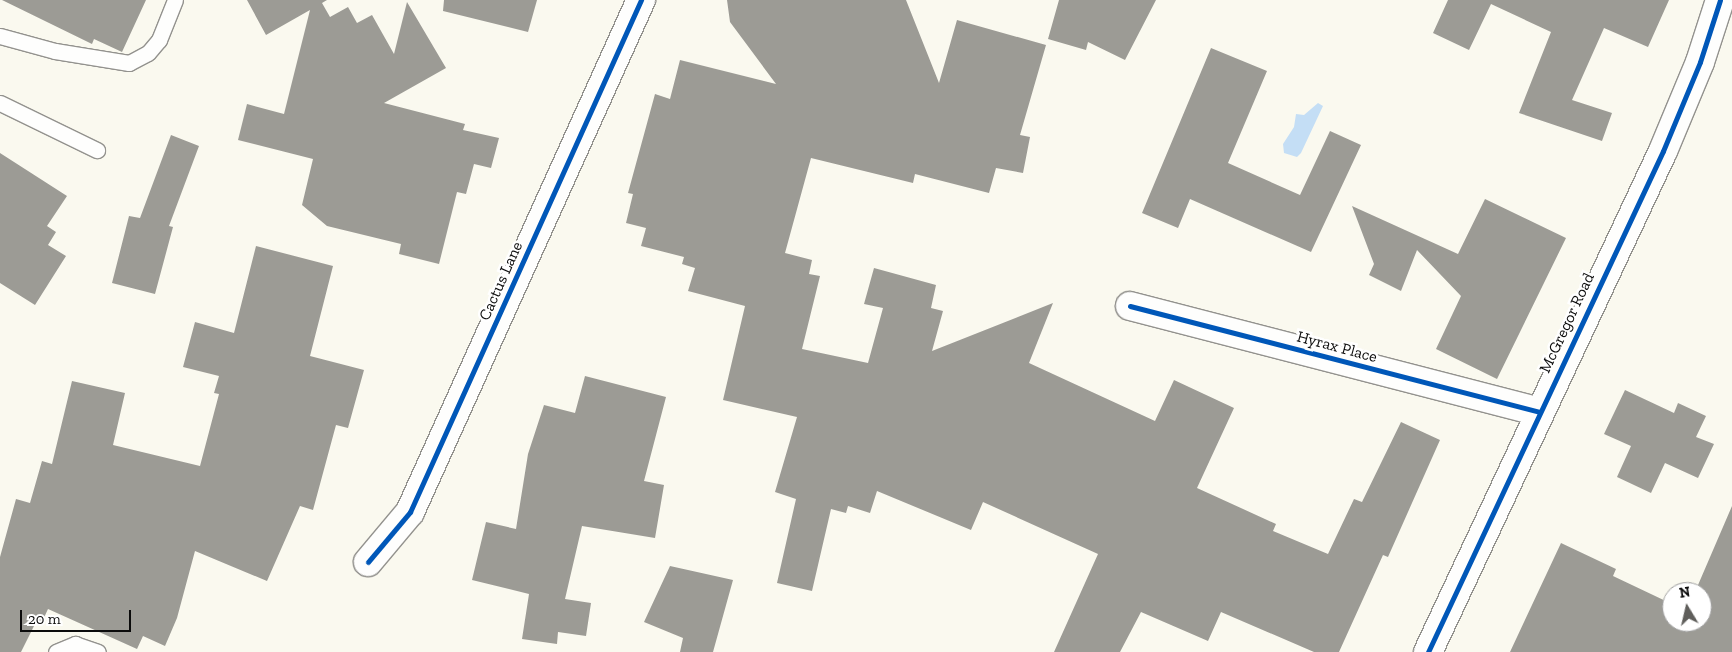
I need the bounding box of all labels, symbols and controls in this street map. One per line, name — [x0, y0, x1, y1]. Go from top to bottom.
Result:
street label: Cactus Lane — [475, 239, 527, 323]
street label: McGregor Road — [1535, 270, 1599, 376]
street label: Hyrax Place — [1295, 327, 1379, 367]
north arrow — [1662, 582, 1712, 632]
text: N — [1678, 583, 1691, 602]
scale bar — [22, 600, 134, 632]
text: 20 m — [28, 610, 61, 628]

